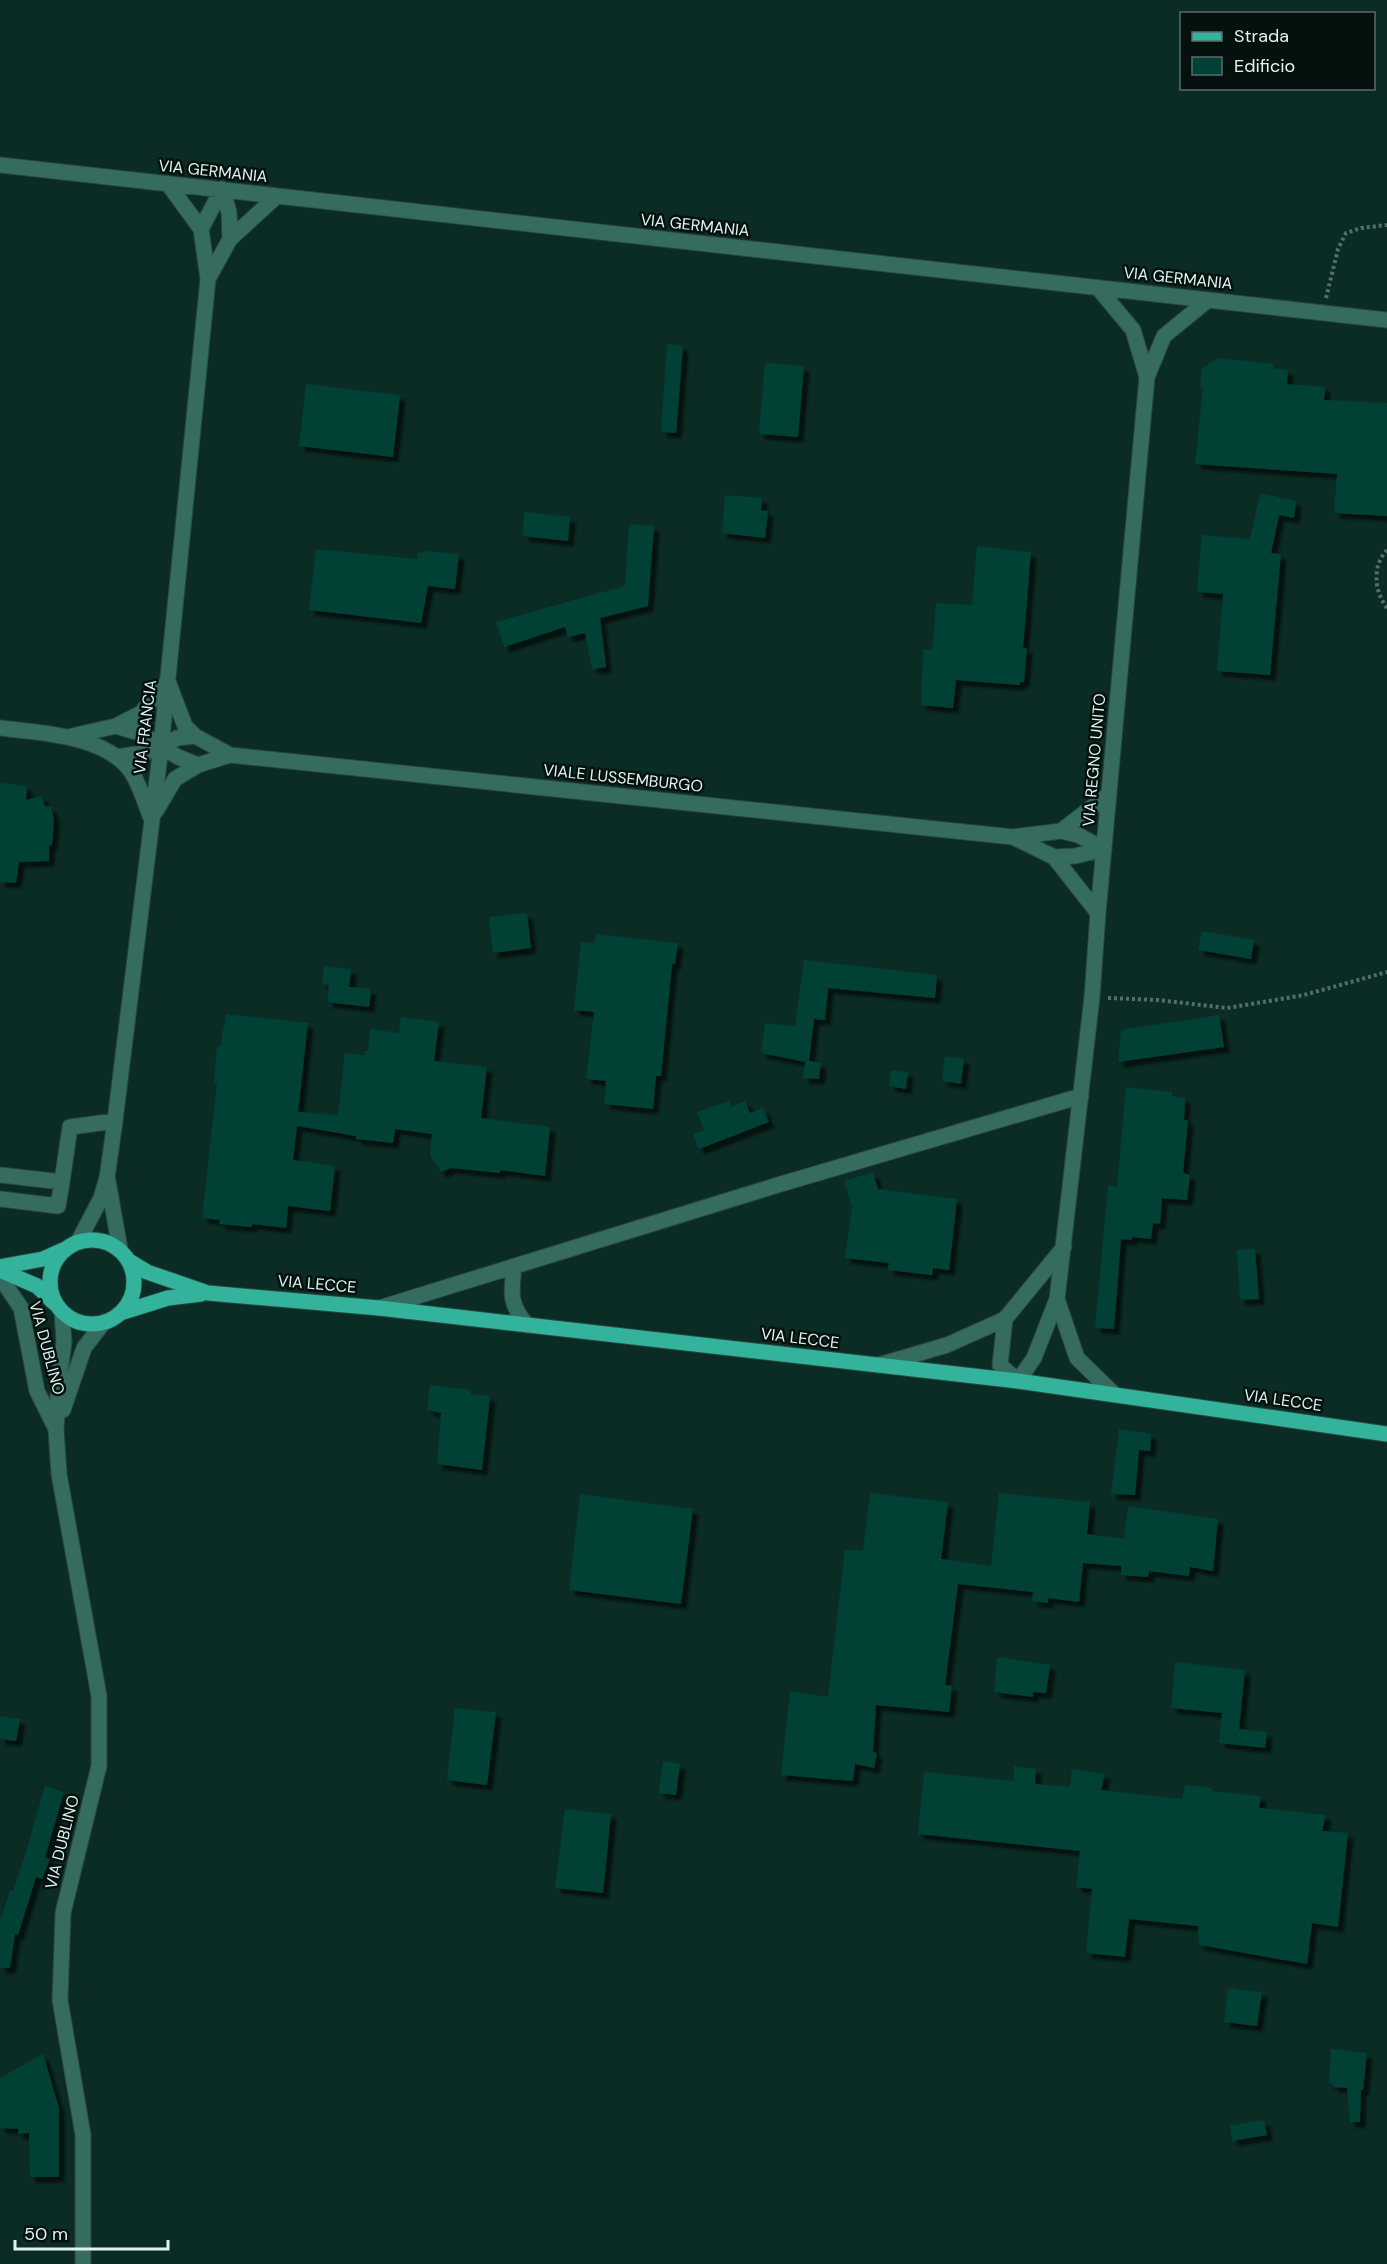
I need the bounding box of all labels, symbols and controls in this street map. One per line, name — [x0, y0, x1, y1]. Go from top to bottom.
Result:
legend — [1180, 12, 1375, 90]
text: Strada — [1234, 24, 1289, 48]
text: Edificio — [1234, 54, 1295, 78]
street label: VIA GERMANIA — [157, 155, 269, 187]
street label: VIA GERMANIA — [639, 209, 751, 241]
street label: VIA GERMANIA — [1122, 262, 1234, 294]
street label: VIA FRANCIA — [129, 678, 161, 775]
street label: VIA REGNO UNITO — [1078, 692, 1110, 828]
street label: VIALE LUSSEMBURGO — [542, 759, 704, 797]
street label: VIA LECCE — [277, 1270, 357, 1298]
street label: VIA DUBLINO — [24, 1299, 70, 1397]
street label: VIA LECCE — [760, 1323, 840, 1353]
street label: VIA LECCE — [1243, 1384, 1323, 1416]
street label: VIA DUBLINO — [40, 1793, 84, 1891]
scale bar — [15, 2213, 168, 2251]
text: 50 m — [24, 2222, 68, 2246]

